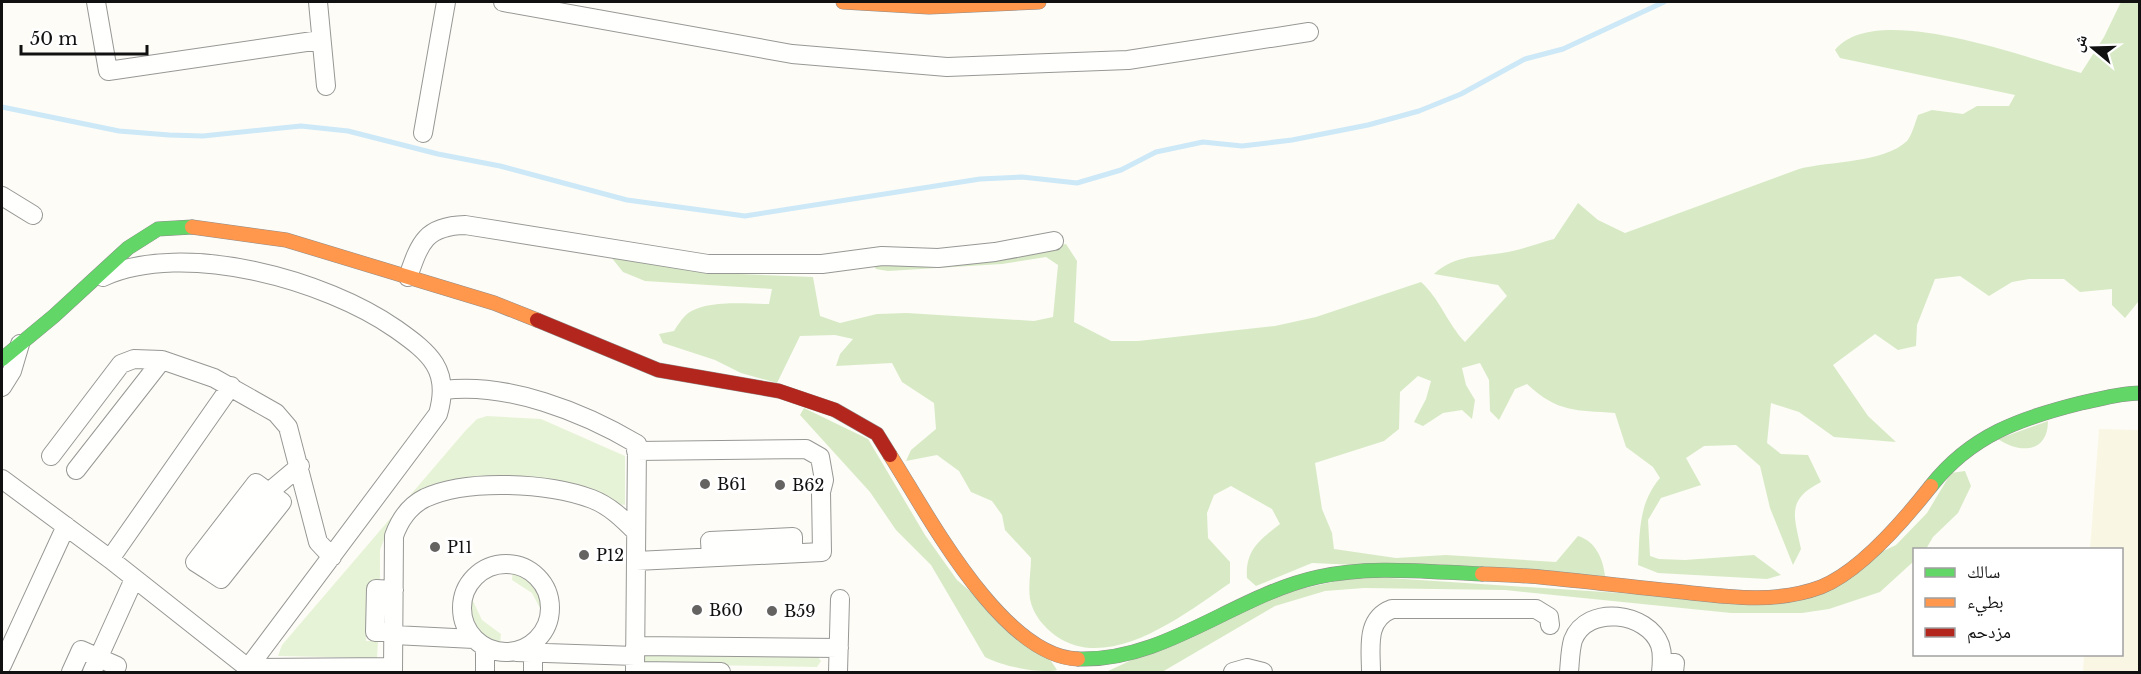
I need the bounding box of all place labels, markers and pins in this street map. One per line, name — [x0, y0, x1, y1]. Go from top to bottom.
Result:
place label: B61 — [717, 474, 747, 494]
place label: B62 — [792, 475, 824, 495]
marker: B61 — [698, 477, 712, 491]
marker: B62 — [773, 478, 787, 492]
place label: P11 — [447, 537, 472, 557]
marker: P11 — [428, 540, 442, 554]
place label: P12 — [596, 545, 624, 565]
marker: P12 — [577, 548, 591, 562]
place label: B60 — [709, 600, 743, 620]
place label: B59 — [784, 601, 816, 621]
marker: B60 — [690, 603, 704, 617]
marker: B59 — [765, 604, 779, 618]

